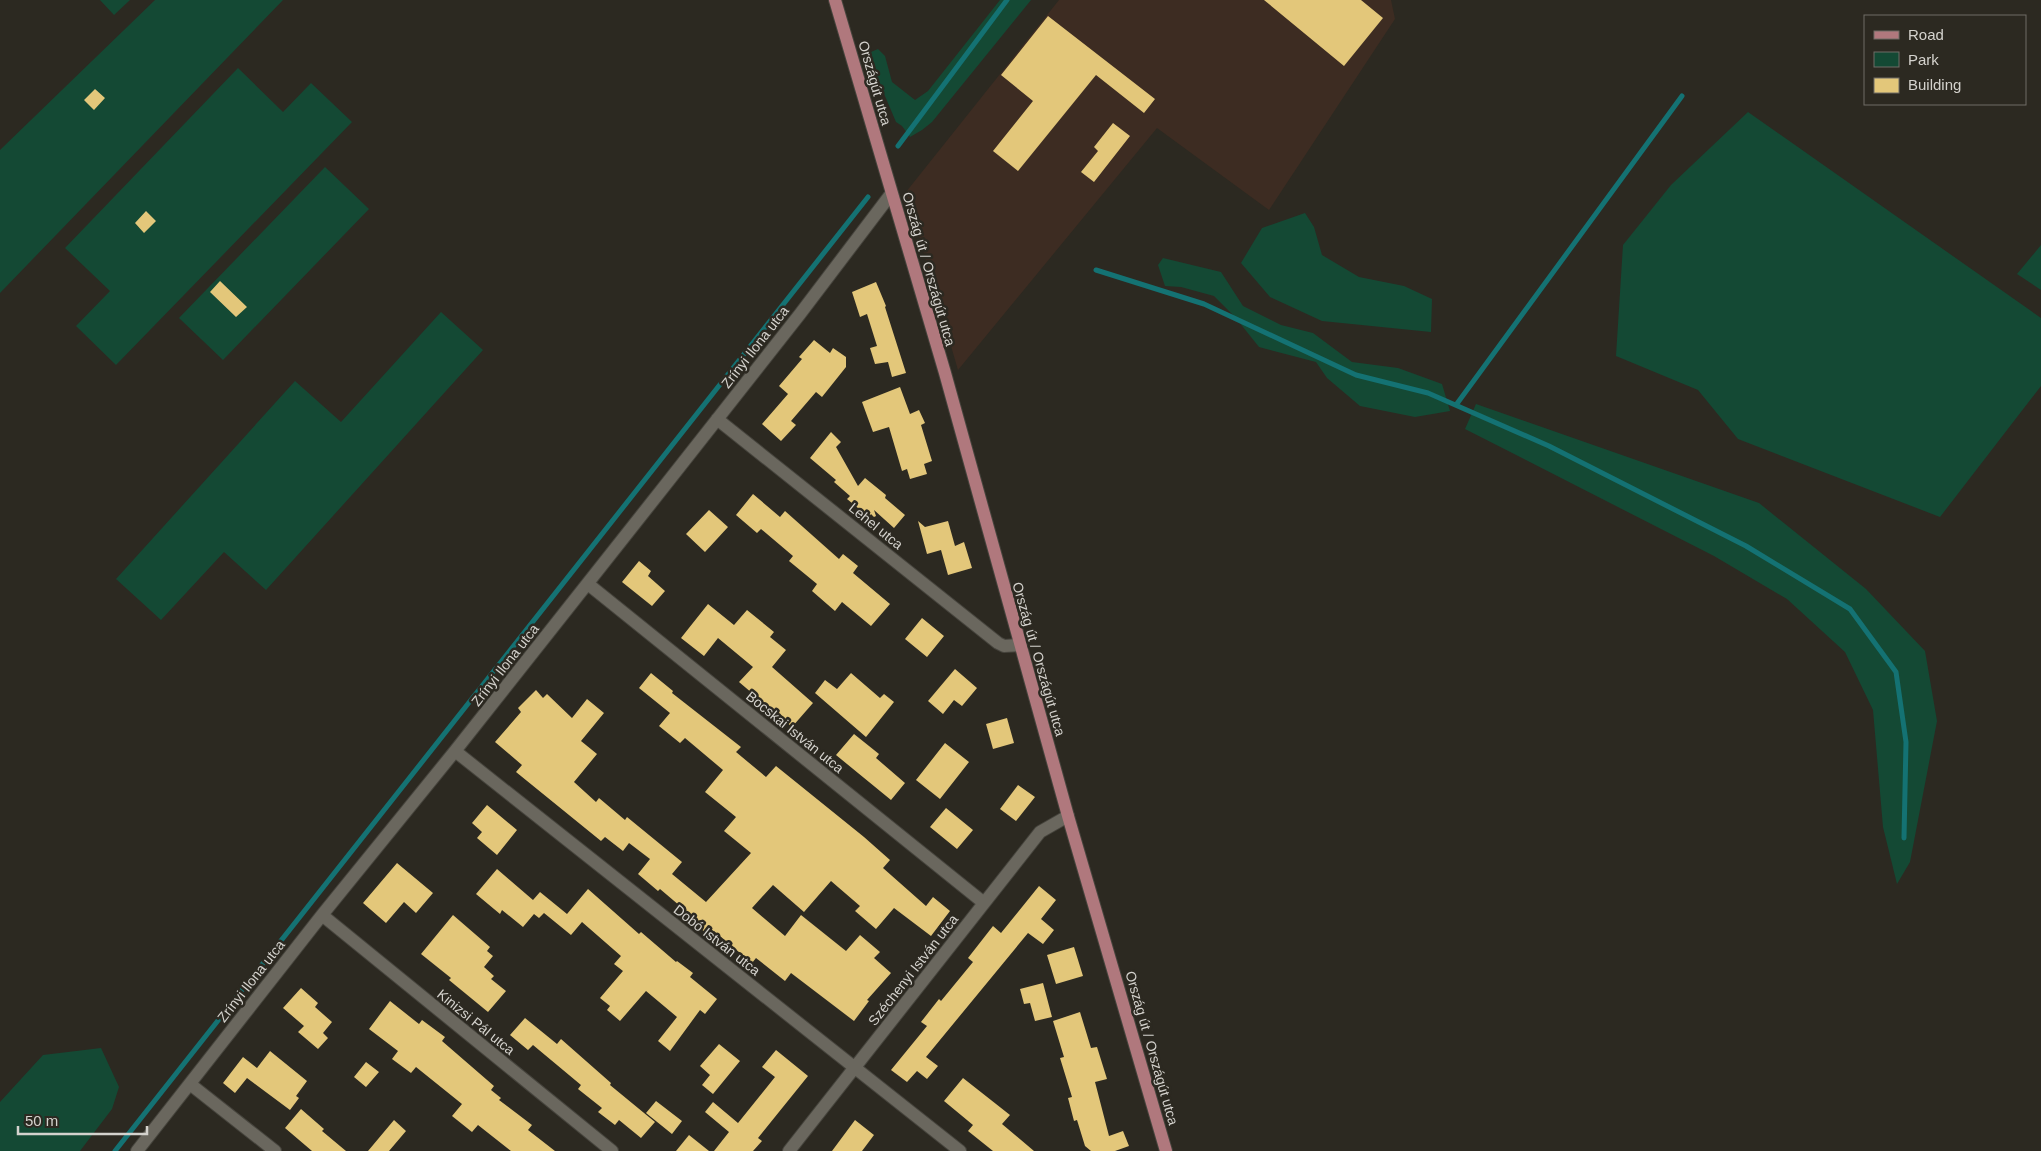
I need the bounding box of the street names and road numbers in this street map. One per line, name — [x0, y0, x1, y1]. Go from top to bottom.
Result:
street label: Országút utca — [855, 39, 895, 127]
street label: Ország út / Országút utca — [899, 190, 959, 348]
street label: Zrínyi Ilona utca — [718, 303, 792, 391]
street label: Lehel utca — [846, 499, 906, 553]
street label: Ország út / Országút utca — [1009, 580, 1069, 738]
street label: Zrínyi Ilona utca — [468, 621, 542, 709]
street label: Bocskai István utca — [743, 688, 847, 776]
street label: Dobó István utca — [671, 901, 763, 979]
street label: Széchenyi István utca — [865, 911, 961, 1029]
street label: Zrínyi Ilona utca — [214, 937, 288, 1025]
street label: Ország út / Országút utca — [1122, 969, 1182, 1127]
street label: Kinizsi Pál utca — [434, 986, 518, 1058]

